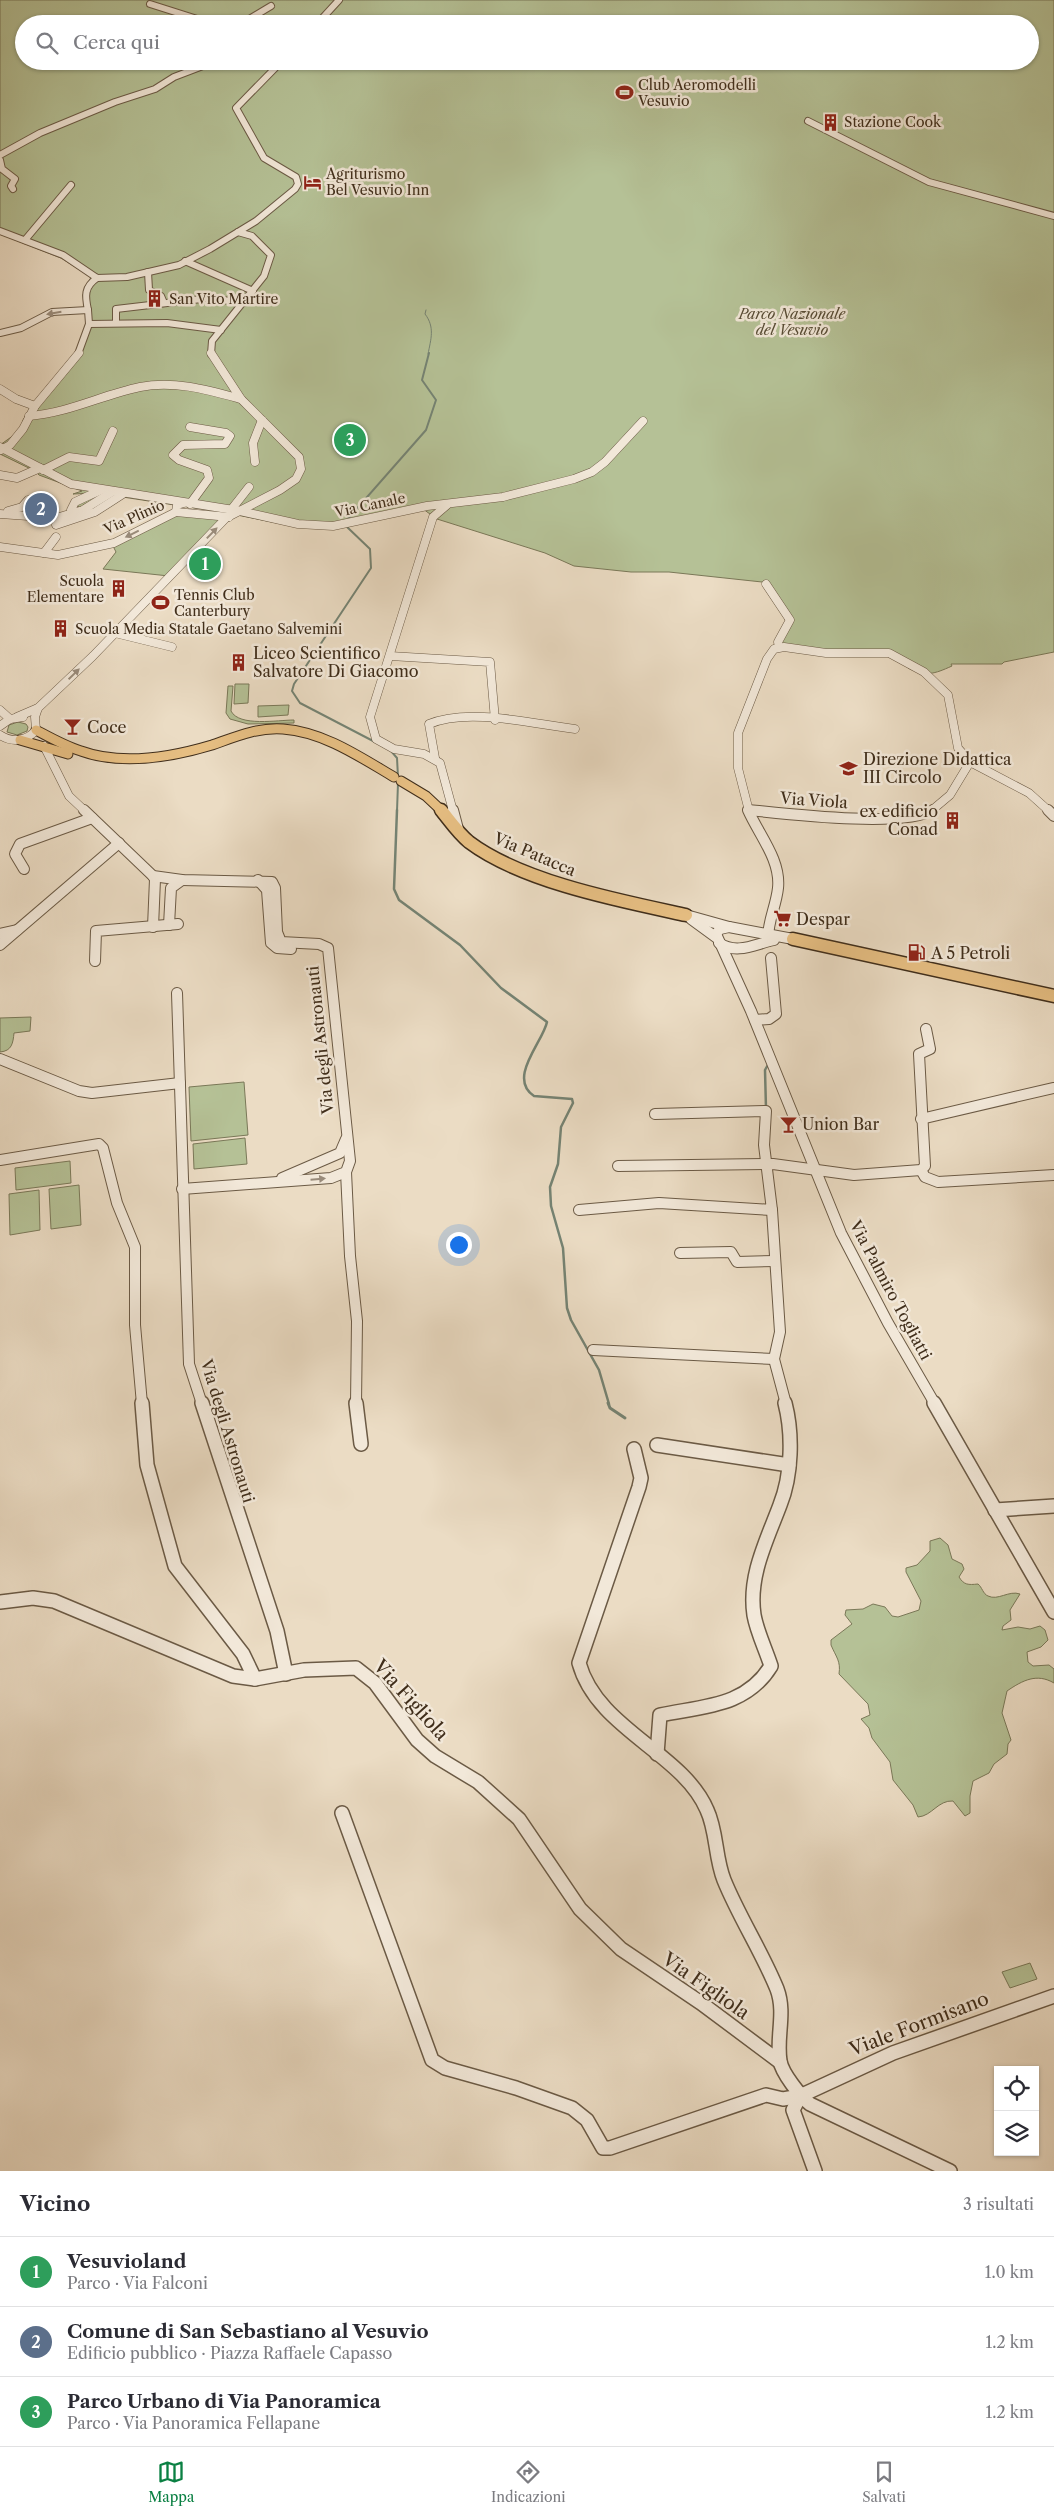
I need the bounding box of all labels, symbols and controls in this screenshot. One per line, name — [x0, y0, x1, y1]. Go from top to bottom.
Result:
search box — [15, 15, 1039, 70]
icon: search — [33, 29, 61, 57]
text: Cerca qui — [73, 31, 160, 54]
place label: Club Aeromodelli Vesuvio — [637, 76, 756, 110]
sports icon: Club Aeromodelli Vesuvio — [614, 83, 634, 103]
building icon: Stazione Cook — [820, 112, 840, 132]
place label: Stazione Cook — [844, 113, 942, 131]
place label: Agriturismo Bel Vesuvio Inn — [325, 165, 429, 199]
hotel icon: Agriturismo Bel Vesuvio Inn — [302, 172, 322, 192]
building icon: San Vito Martire — [145, 289, 165, 309]
place label: San Vito Martire — [169, 290, 279, 308]
park label: Parco Nazionale del Vesuvio — [738, 305, 847, 339]
one-way arrow — [46, 309, 62, 317]
pin: 3 — [334, 421, 366, 459]
street label: Via Canale — [332, 489, 407, 521]
pin: 2 — [25, 490, 57, 528]
street label: Via Plinio — [100, 496, 167, 539]
one-way arrow — [206, 527, 218, 539]
one-way arrow — [125, 530, 139, 538]
pin: 1 — [189, 545, 221, 583]
place label: Scuola Elementare — [27, 572, 105, 606]
building icon: Scuola Elementare — [108, 579, 128, 599]
place label: Tennis Club Canterbury — [174, 586, 255, 620]
sports icon: Tennis Club Canterbury — [150, 593, 170, 613]
building icon: Scuola Media Statale Gaetano Salvemini — [51, 619, 71, 639]
place label: Scuola Media Statale Gaetano Salvemini — [75, 620, 342, 638]
place label: Liceo Scientifico Salvatore Di Giacomo — [253, 643, 419, 681]
building icon: Liceo Scientifico Salvatore Di Giacomo — [229, 652, 249, 672]
one-way arrow — [67, 668, 79, 680]
bar icon: Coce — [63, 717, 83, 737]
place label: Coce — [87, 717, 127, 737]
place label: Direzione Didattica III Circolo — [863, 749, 1012, 787]
school or university icon: Direzione Didattica III Circolo — [839, 758, 859, 778]
street label: Via Viola — [779, 788, 849, 812]
place label: ex edificio Conad — [860, 801, 938, 839]
building icon: ex edificio Conad — [942, 810, 962, 830]
street label: Via Patacca — [490, 827, 579, 880]
supermarket icon: Despar — [772, 909, 792, 929]
place label: Despar — [796, 909, 850, 929]
fuel station icon: A 5 Petroli — [907, 943, 927, 963]
place label: A 5 Petroli — [930, 943, 1010, 963]
street label: Via degli Astronauti — [302, 965, 338, 1116]
bar icon: Union Bar — [778, 1114, 798, 1134]
place label: Union Bar — [802, 1114, 880, 1134]
one-way arrow — [311, 1175, 327, 1183]
street label: Via Palmiro Togliatti — [845, 1216, 936, 1363]
your location — [446, 1232, 472, 1258]
street label: Via degli Astronauti — [196, 1356, 259, 1505]
street label: Via Figliola — [368, 1654, 453, 1745]
street label: Via Figliola — [657, 1947, 754, 2024]
street label: Viale Formisano — [845, 1987, 992, 2062]
map controls — [994, 2066, 1039, 2156]
button: locate — [994, 2066, 1039, 2111]
button: layers — [994, 2111, 1039, 2156]
text: Vicino — [20, 2191, 90, 2216]
text: 3 risultati — [963, 2194, 1034, 2214]
text: Vesuvioland — [67, 2250, 186, 2273]
text: 1 — [32, 2262, 40, 2282]
text: 1.0 km — [985, 2262, 1034, 2282]
text: Parco · Via Falconi — [67, 2273, 208, 2293]
text: Comune di San Sebastiano al Vesuvio — [67, 2320, 429, 2343]
text: 2 — [31, 2332, 41, 2352]
text: 1.2 km — [985, 2332, 1034, 2352]
text: Edificio pubblico · Piazza Raffaele Capasso — [67, 2343, 392, 2363]
text: Parco Urbano di Via Panoramica — [67, 2390, 381, 2413]
text: 3 — [31, 2402, 41, 2422]
text: 1.2 km — [985, 2402, 1034, 2422]
text: Parco · Via Panoramica Fellapane — [67, 2413, 320, 2433]
tab: Mappa — [148, 2458, 194, 2506]
tab: Indicazioni — [491, 2458, 566, 2506]
tab: Salvati — [862, 2458, 906, 2506]

